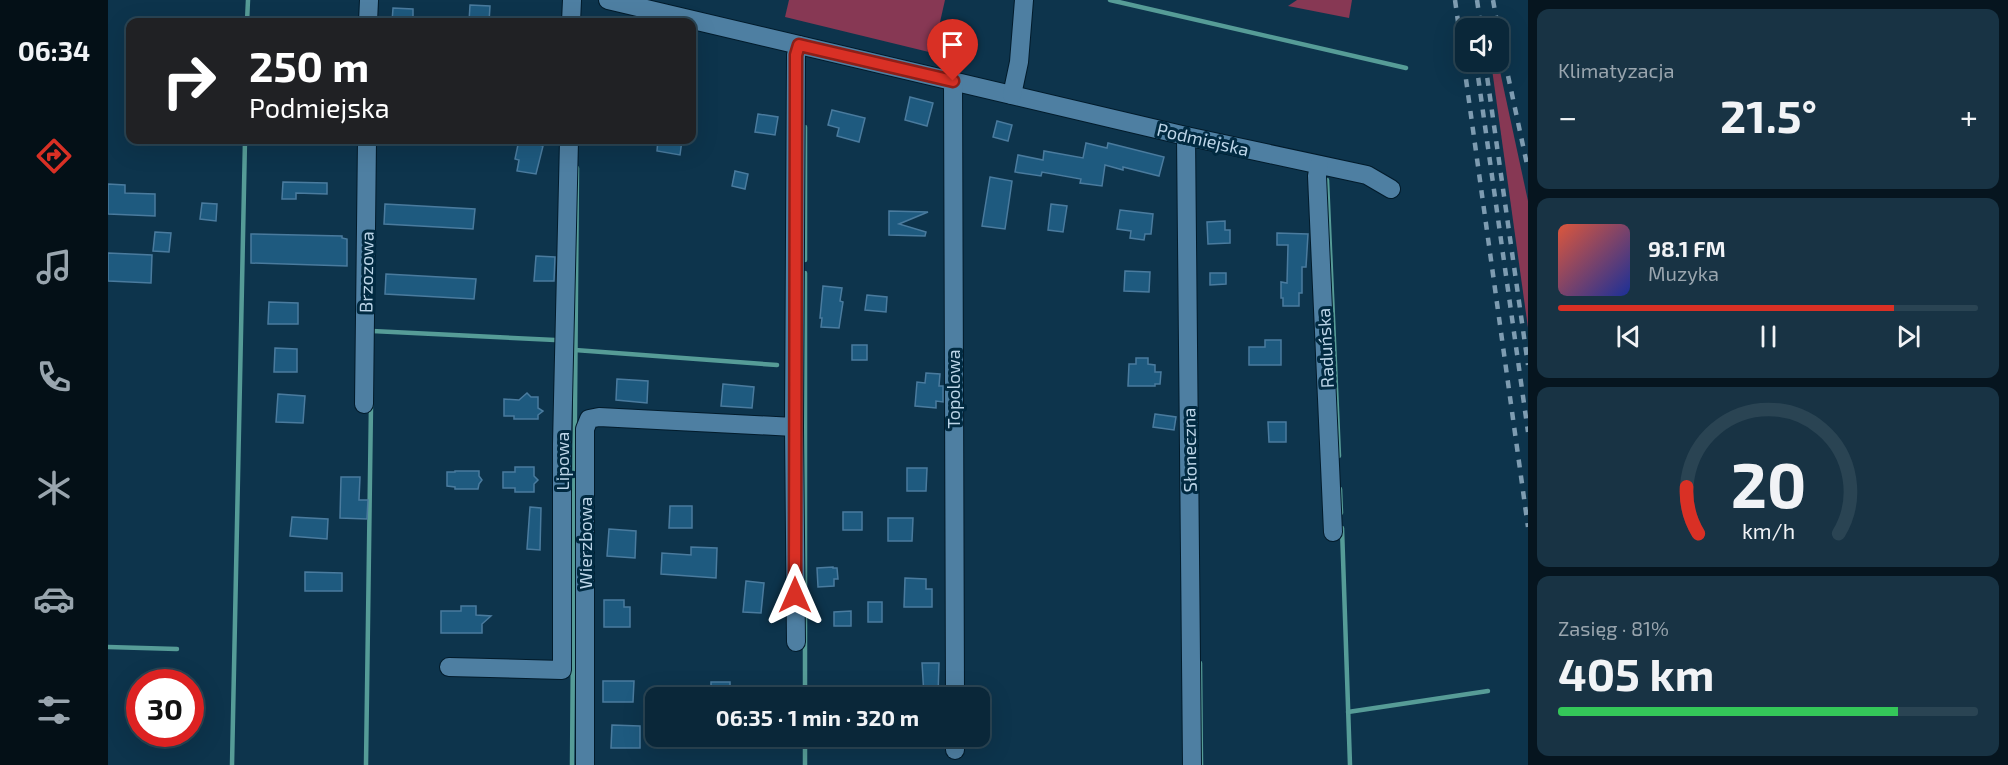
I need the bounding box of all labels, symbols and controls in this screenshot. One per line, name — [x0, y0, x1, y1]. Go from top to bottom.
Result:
map controls — [1455, 18, 1509, 72]
button: sound — [1455, 18, 1509, 72]
pin — [927, 19, 978, 81]
icon: arrive — [936, 28, 969, 61]
text: 06:34 — [18, 34, 90, 66]
text: 250 m — [249, 40, 369, 90]
icon: right — [150, 42, 228, 120]
text: Klimatyzacja — [1558, 58, 1674, 82]
text: 21.5° — [1720, 88, 1817, 142]
text: Podmiejska — [249, 91, 389, 123]
text: − — [1558, 96, 1577, 136]
text: + — [1960, 96, 1978, 136]
street label: Podmiejska — [1155, 118, 1251, 160]
icon: directions — [33, 135, 75, 177]
street label: Brzozowa — [354, 231, 378, 313]
text: 98.1 FM — [1648, 235, 1726, 261]
icon: music — [33, 246, 75, 288]
text: Muzyka — [1648, 261, 1719, 285]
street label: Raduńska — [1312, 307, 1338, 389]
icon: previous — [1612, 320, 1645, 353]
icon: pause — [1752, 320, 1785, 353]
icon: next — [1892, 320, 1925, 353]
street label: Topolowa — [942, 349, 964, 429]
icon: phone — [33, 356, 75, 398]
street label: Słoneczna — [1177, 407, 1201, 493]
street label: Lipowa — [551, 432, 573, 491]
text: 20 — [1730, 446, 1806, 521]
icon: climate — [33, 467, 75, 509]
street label: Wierzbowa — [574, 497, 596, 589]
text: km/h — [1741, 518, 1795, 543]
position arrow — [763, 563, 827, 627]
icon: car — [33, 578, 75, 620]
text: Zasięg · 81% — [1558, 616, 1669, 640]
text: 405 km — [1558, 646, 1714, 700]
speed limit sign: 30 — [126, 669, 204, 747]
icon: filters — [33, 689, 75, 731]
text: 06:35 · 1 min · 320 m — [716, 704, 919, 730]

